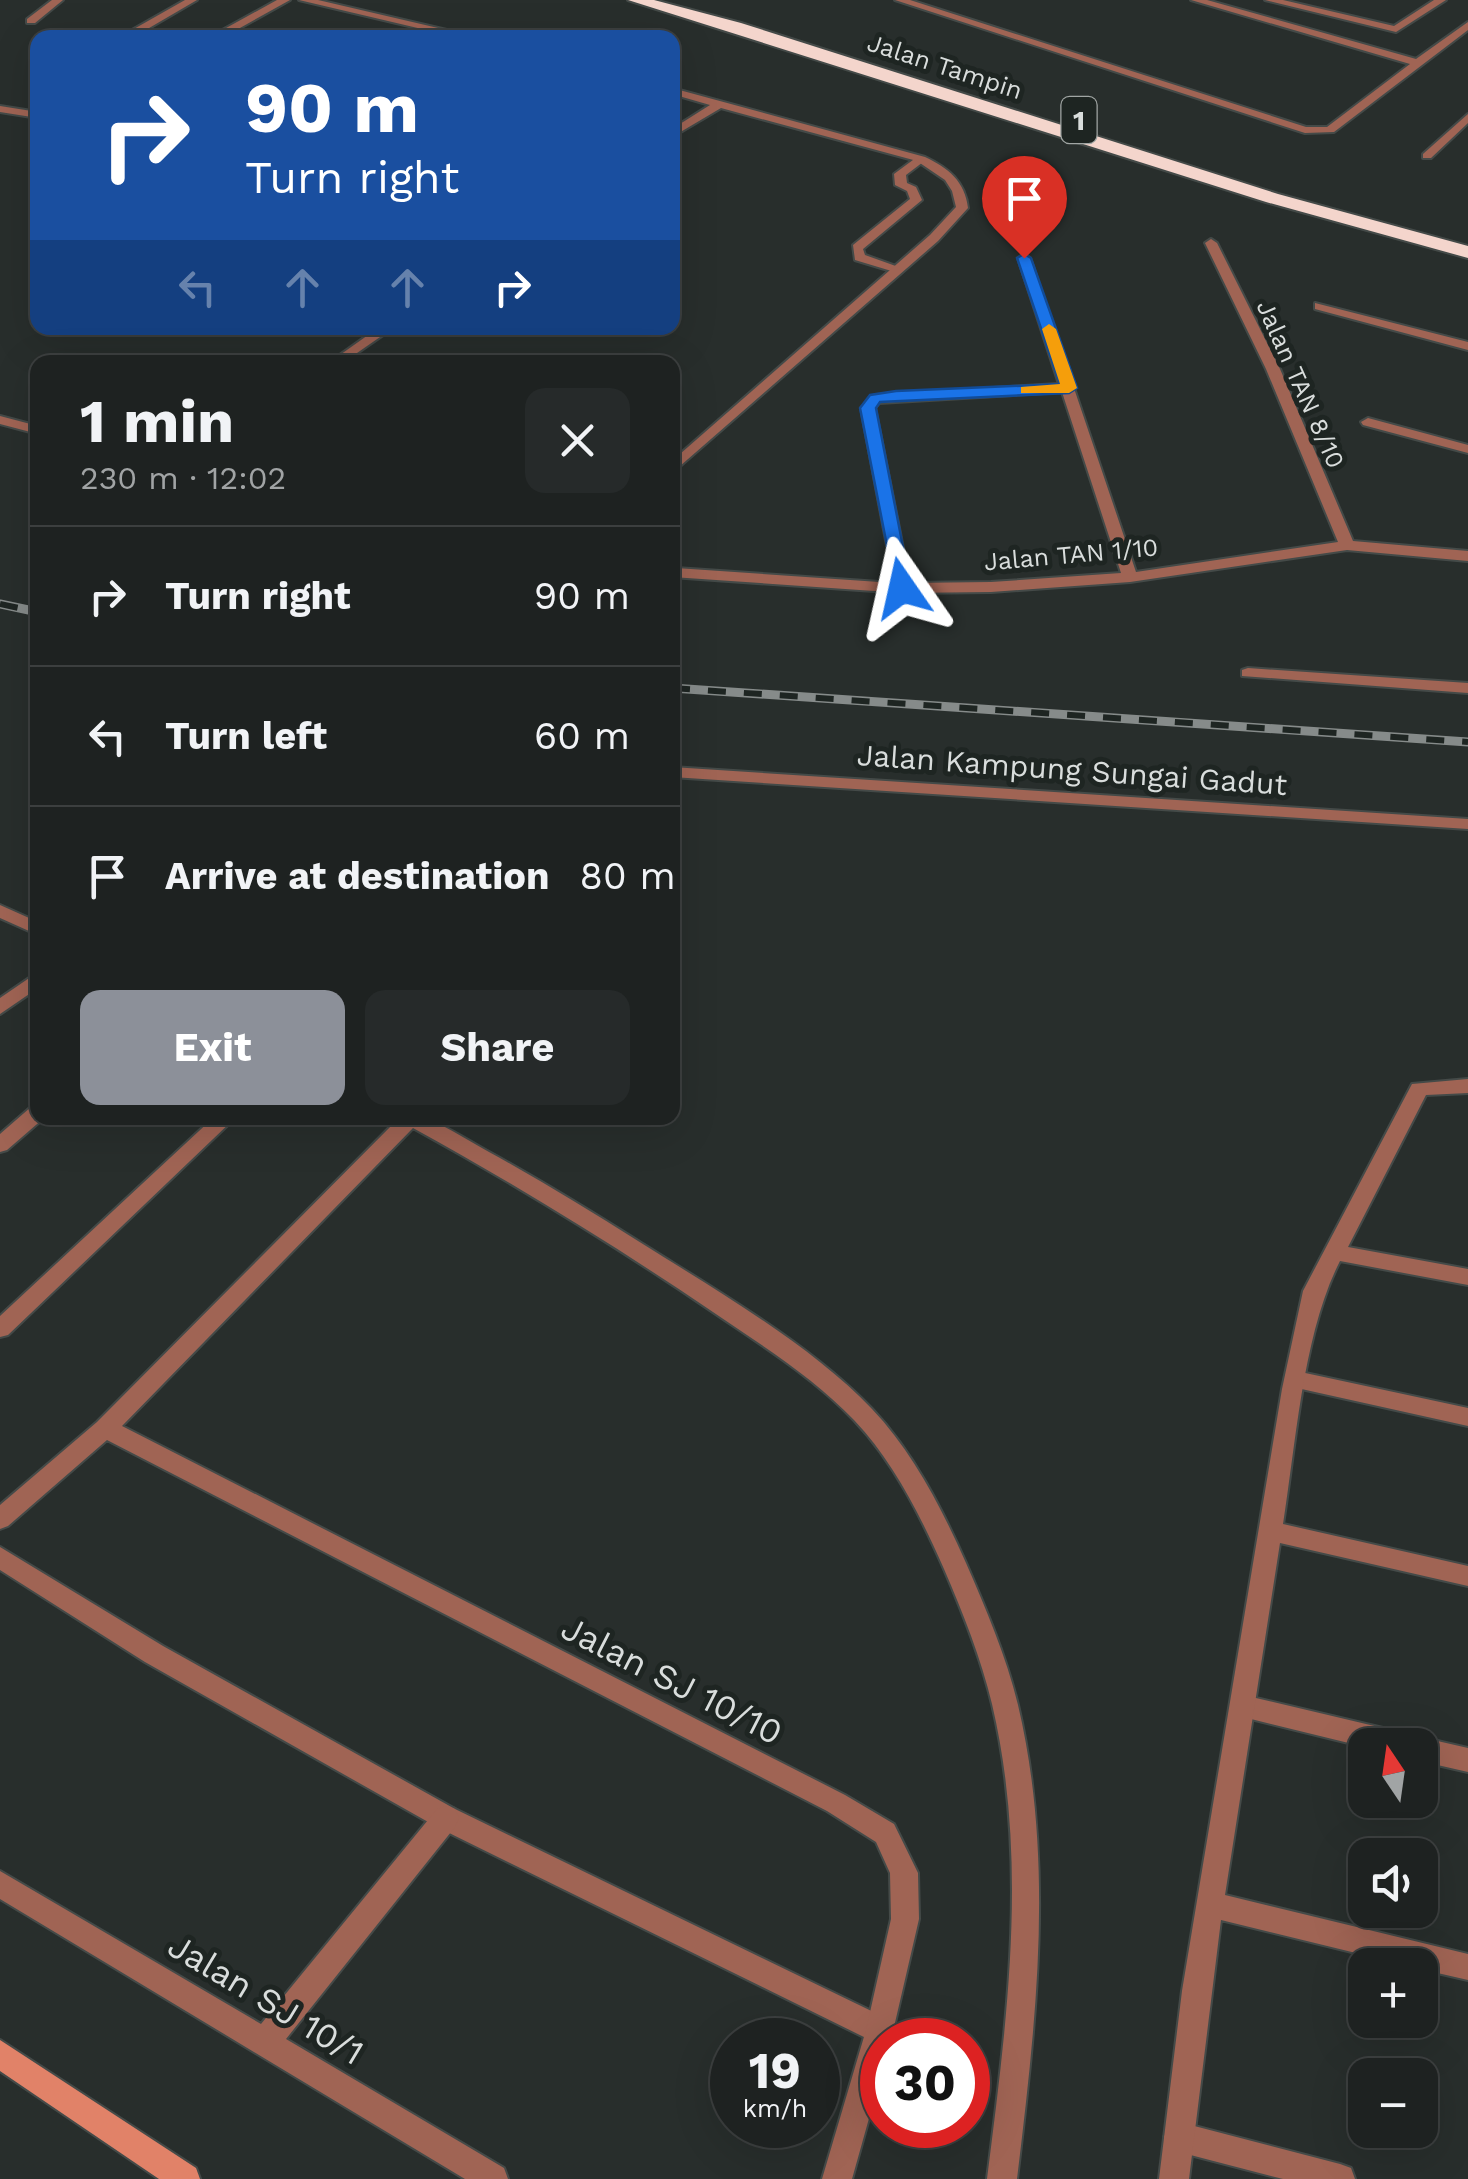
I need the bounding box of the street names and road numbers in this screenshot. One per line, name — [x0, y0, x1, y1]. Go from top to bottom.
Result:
street label: Jalan Tampin — [864, 28, 1026, 105]
road number: 1 — [1062, 97, 1096, 143]
street label: Jalan TAN 8/10 — [1251, 296, 1351, 473]
street label: Jalan TAN 1/10 — [983, 532, 1159, 577]
street label: Jalan Kampung Sungai Gadut — [856, 737, 1289, 802]
street label: Jalan SJ 10/10 — [555, 1606, 789, 1754]
street label: Jalan SJ 10/1 — [161, 1924, 371, 2074]

